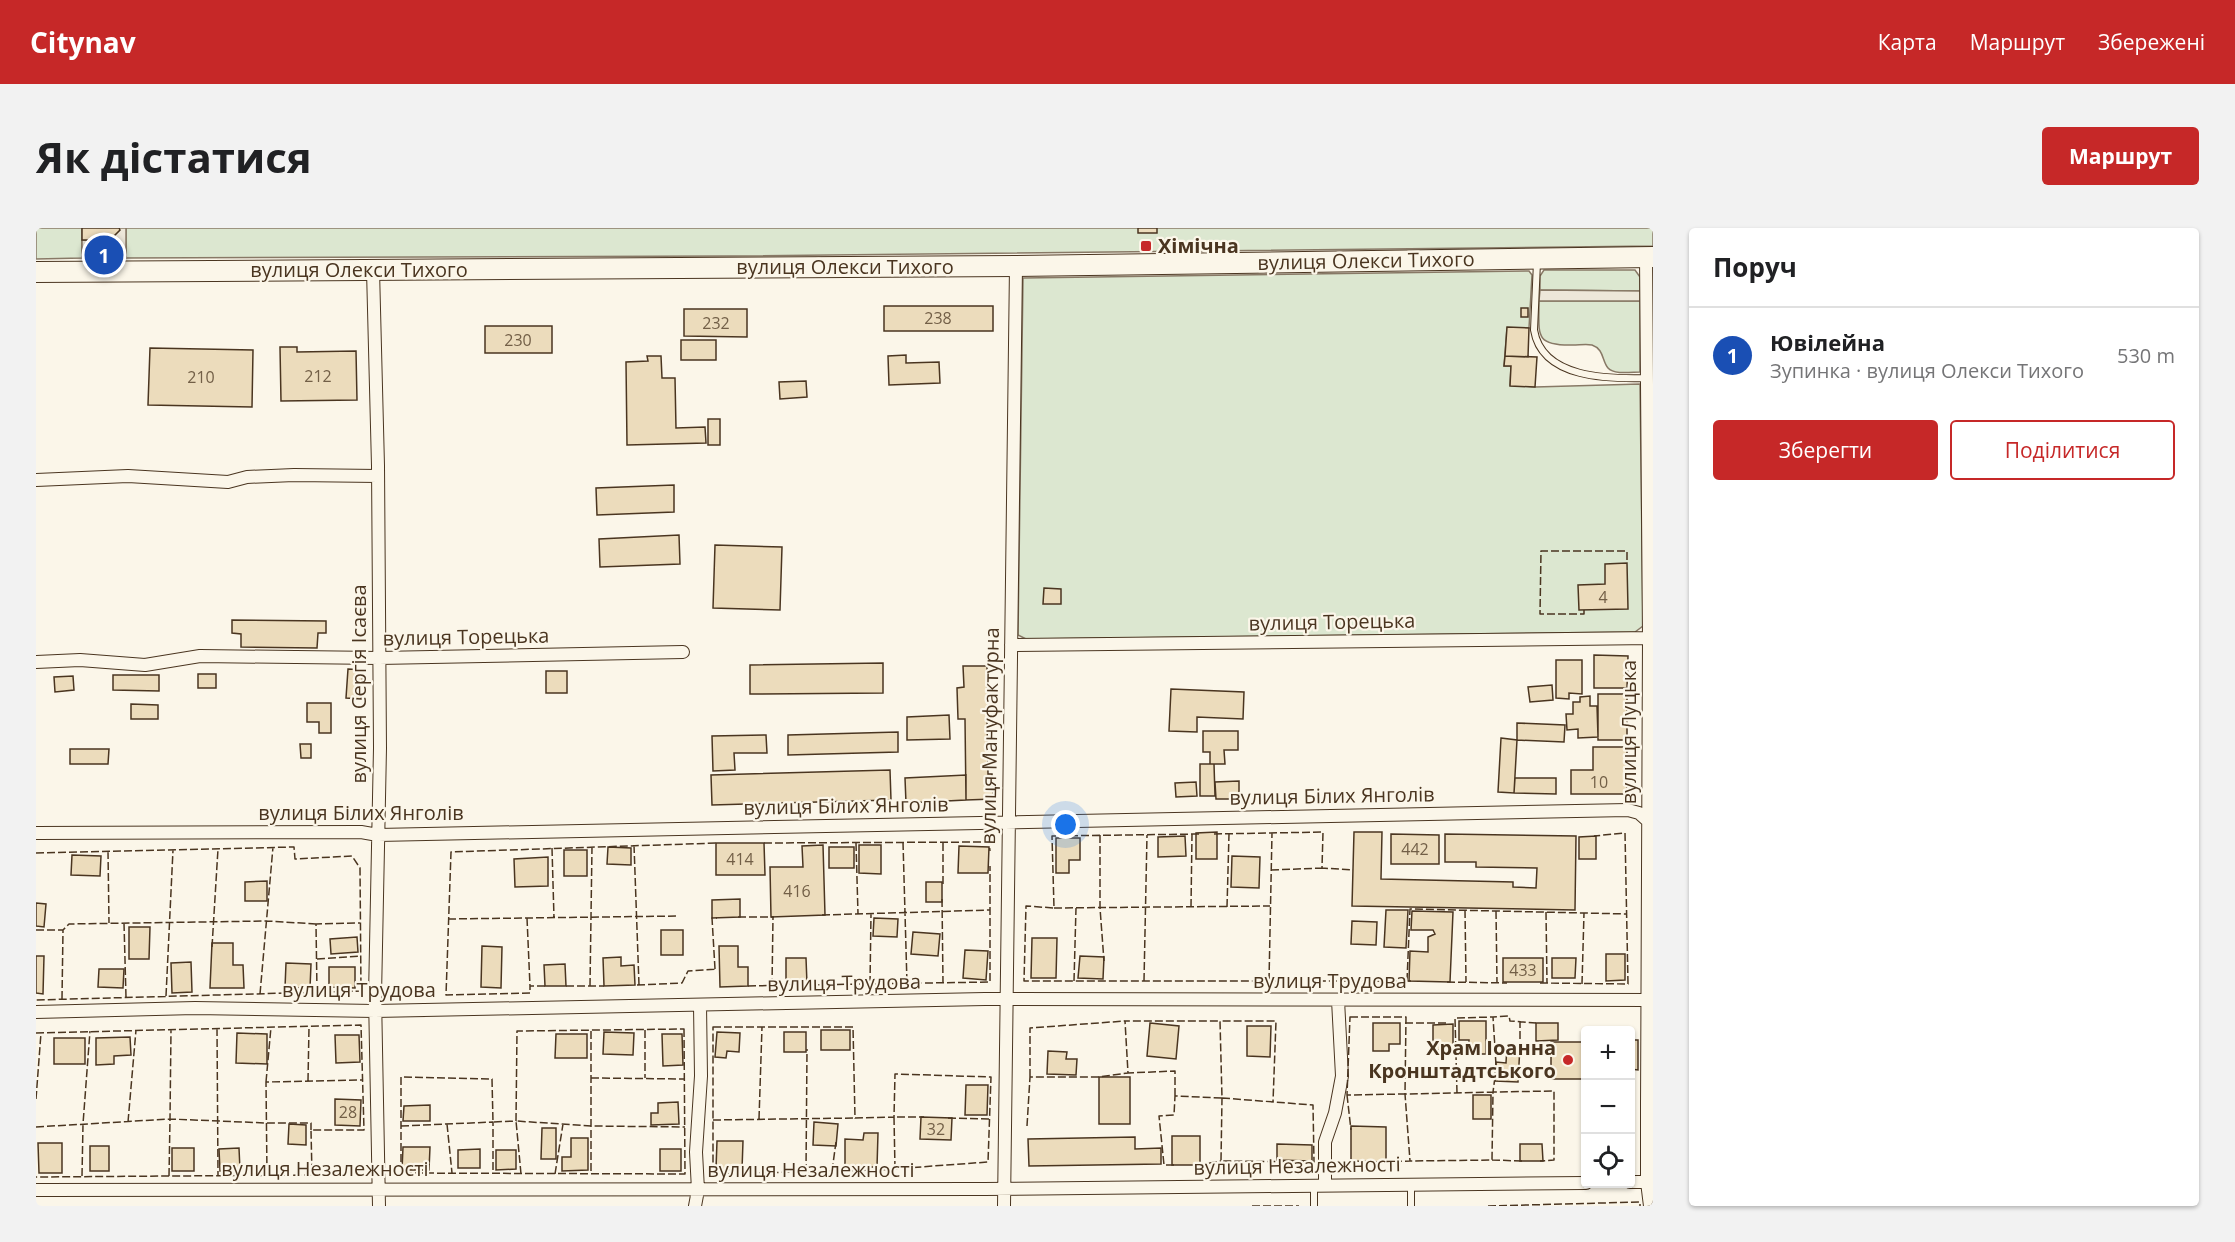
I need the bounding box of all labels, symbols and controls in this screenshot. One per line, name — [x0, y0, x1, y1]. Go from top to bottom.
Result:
text: Citynav — [30, 23, 136, 61]
text: Карта — [1878, 28, 1937, 56]
text: Маршрут — [1970, 28, 2065, 56]
text: Збережені — [2098, 28, 2205, 56]
button: Маршрут — [2042, 127, 2199, 185]
text: Як дістатися — [36, 128, 312, 185]
pin: 1 — [84, 232, 124, 278]
place label: Хімічна — [1158, 232, 1239, 259]
marker: Хімічна — [1139, 239, 1153, 253]
street label: вулиця Олекси Тихого — [1257, 245, 1475, 276]
text: Поруч — [1713, 249, 1797, 285]
street label: вулиця Олекси Тихого — [736, 253, 954, 280]
street label: вулиця Олекси Тихого — [250, 256, 468, 283]
house number: 238 — [924, 307, 952, 329]
house number: 232 — [702, 312, 730, 334]
text: Ювілейна — [1770, 327, 1885, 357]
house number: 230 — [504, 329, 532, 351]
text: 1 — [1727, 342, 1738, 369]
text: 530 m — [2117, 342, 2175, 369]
text: Зупинка · вулиця Олекси Тихого — [1770, 357, 2084, 384]
house number: 212 — [304, 365, 332, 387]
house number: 210 — [187, 366, 215, 388]
button: Зберегти — [1713, 420, 1938, 480]
button: Поділитися — [1950, 420, 2175, 480]
street label: вулиця Сергія Ісаєва — [345, 584, 372, 784]
house number: 4 — [1598, 586, 1608, 608]
street label: вулиця Торецька — [1248, 607, 1416, 636]
street label: вулиця Торецька — [382, 622, 550, 651]
street label: вулиця Мануфактурна — [974, 627, 1005, 845]
street label: вулиця Луцька — [1615, 660, 1642, 804]
house number: 10 — [1590, 771, 1608, 793]
street label: вулиця Білих Янголів — [1229, 780, 1435, 811]
street label: вулиця Білих Янголів — [743, 790, 949, 821]
street label: вулиця Білих Янголів — [258, 799, 464, 826]
your location — [1051, 810, 1080, 839]
house number: 442 — [1401, 838, 1429, 860]
house number: 414 — [726, 848, 754, 870]
house number: 416 — [783, 880, 811, 902]
house number: 433 — [1509, 959, 1537, 981]
street label: вулиця Трудова — [1253, 967, 1407, 994]
street label: вулиця Трудова — [767, 968, 921, 997]
street label: вулиця Трудова — [282, 976, 436, 1003]
map controls — [1581, 1026, 1635, 1188]
button: + — [1581, 1026, 1635, 1080]
place label: Храм Іоанна Кронштадтського — [1368, 1034, 1556, 1084]
marker: Храм Іоанна Кронштадтського — [1561, 1053, 1575, 1067]
button: − — [1581, 1080, 1635, 1134]
house number: 28 — [339, 1101, 357, 1123]
house number: 32 — [927, 1118, 945, 1140]
button: locate — [1581, 1134, 1635, 1188]
street label: вулиця Незалежності — [1193, 1150, 1401, 1181]
street label: вулиця Незалежності — [221, 1155, 429, 1182]
street label: вулиця Незалежності — [707, 1156, 915, 1183]

